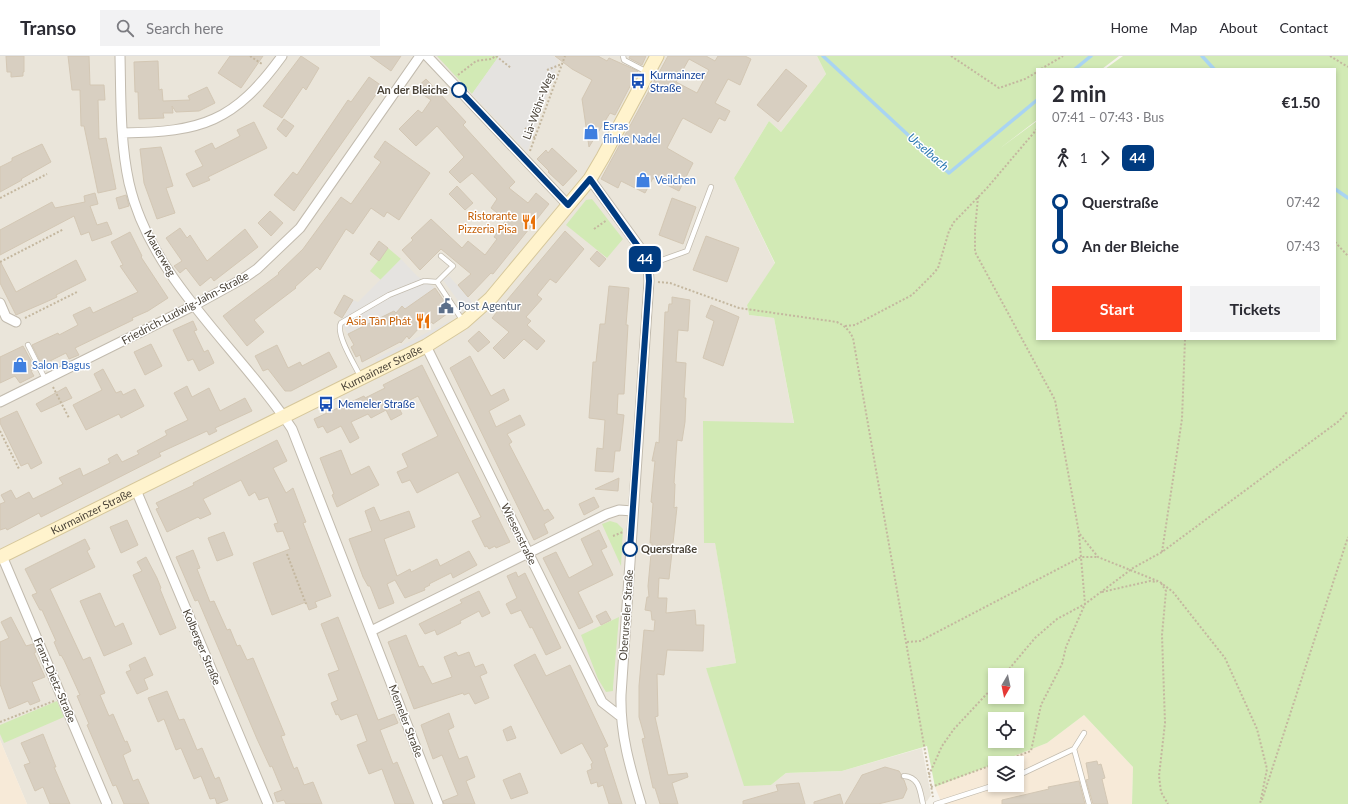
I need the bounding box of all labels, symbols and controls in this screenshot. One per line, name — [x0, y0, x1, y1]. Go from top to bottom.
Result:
search box — [100, 10, 380, 46]
text: Transo — [20, 16, 76, 39]
icon: search — [114, 17, 136, 39]
text: Search here — [146, 19, 223, 37]
text: Home — [1110, 19, 1148, 36]
text: Map — [1170, 19, 1197, 36]
text: About — [1219, 19, 1257, 36]
text: Contact — [1279, 19, 1328, 36]
place label: Kurmainzer Straße — [650, 68, 705, 94]
street label: Lia-Wöhr-Weg — [519, 70, 556, 141]
bus stop icon: Kurmainzer Straße — [629, 72, 647, 90]
text: 2 min — [1052, 80, 1107, 107]
marker: An der Bleiche — [451, 82, 467, 98]
place label: An der Bleiche — [376, 83, 448, 96]
text: €1.50 — [1282, 93, 1320, 111]
text: 07:41 – 07:43 · Bus — [1052, 109, 1164, 125]
place label: Esras flinke Nadel — [603, 119, 660, 145]
shop icon: Esras flinke Nadel — [582, 123, 600, 141]
water label: Urselbach — [905, 130, 952, 174]
icon: walk — [1052, 147, 1074, 169]
icon: forward — [1094, 147, 1116, 169]
text: 44 — [1130, 149, 1146, 166]
text: 1 — [1080, 150, 1088, 166]
shop icon: Veilchen — [634, 171, 652, 189]
place label: Veilchen — [655, 173, 696, 186]
text: Querstraße — [1082, 193, 1158, 211]
text: 07:42 — [1287, 194, 1320, 210]
place label: Ristorante Pizzeria Pisa — [458, 209, 517, 235]
restaurant icon: Ristorante Pizzeria Pisa — [520, 213, 538, 231]
street label: Mauerweg — [142, 227, 179, 279]
text: An der Bleiche — [1082, 237, 1179, 255]
text: 07:43 — [1287, 238, 1320, 254]
line badge: 44 — [627, 246, 663, 272]
text: 44 — [637, 250, 653, 267]
street label: Friedrich-Ludwig-Jahn-Straße — [119, 268, 251, 347]
button: Start — [1052, 286, 1182, 332]
button: Tickets — [1190, 286, 1320, 332]
public building icon: Post Agentur — [437, 297, 455, 315]
place label: Post Agentur — [458, 299, 521, 312]
restaurant icon: Asia Tân Phát — [414, 312, 432, 330]
place label: Asia Tân Phát — [346, 314, 411, 327]
street label: Kurmainzer Straße — [339, 342, 424, 393]
shop icon: Salon Bagus — [11, 356, 29, 374]
place label: Salon Bagus — [32, 358, 90, 371]
bus stop icon: Memeler Straße — [317, 395, 335, 413]
place label: Memeler Straße — [338, 397, 415, 410]
street label: Kurmainzer Straße — [48, 486, 134, 537]
street label: Wiesenstraße — [499, 501, 540, 567]
marker: Querstraße — [622, 541, 638, 557]
place label: Querstraße — [641, 542, 697, 555]
street label: Oberurseler Straße — [616, 569, 635, 661]
street label: Kolberger Straße — [181, 607, 224, 687]
street label: Franz-Dietz-Straße — [32, 635, 79, 724]
north arrow — [988, 668, 1024, 704]
map controls — [988, 668, 1024, 792]
street label: Memeler Straße — [387, 683, 426, 759]
button: locate — [988, 712, 1024, 748]
button: layers — [988, 756, 1024, 792]

